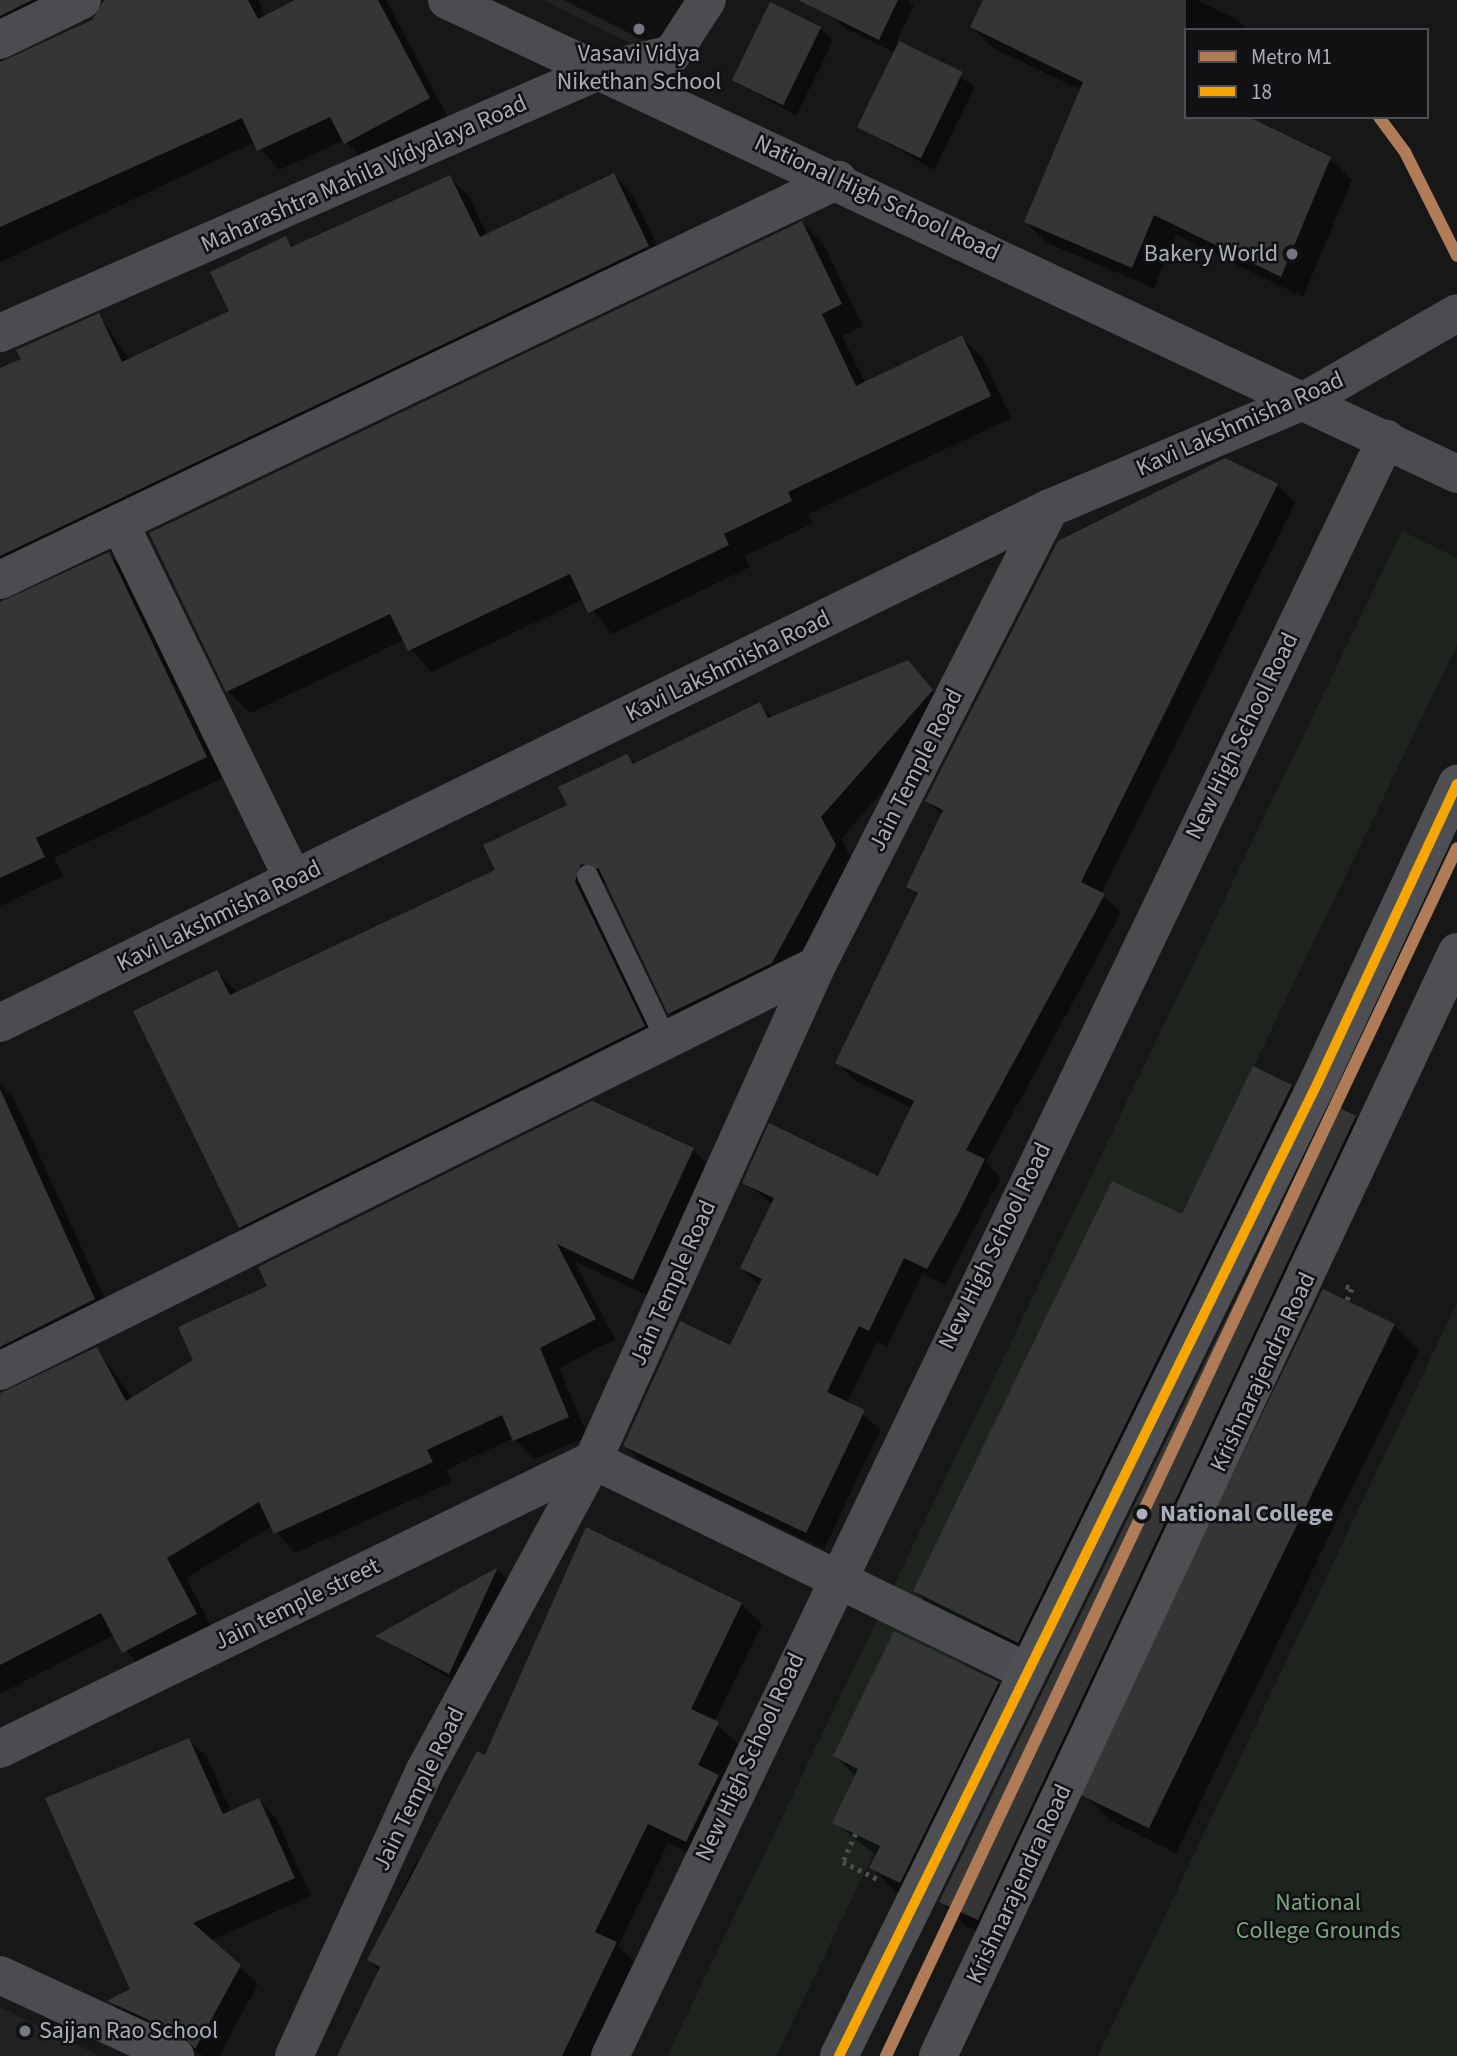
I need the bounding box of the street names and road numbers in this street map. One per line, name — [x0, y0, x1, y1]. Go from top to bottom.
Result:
street label: Maharashtra Mahila Vidyalaya Road — [197, 89, 531, 259]
street label: National High School Road — [750, 128, 1004, 268]
street label: Kavi Lakshmisha Road — [1132, 365, 1348, 483]
street label: Kavi Lakshmisha Road — [621, 604, 835, 728]
street label: New High School Road — [1179, 628, 1305, 844]
street label: Jain Temple Road — [863, 684, 969, 856]
street label: Kavi Lakshmisha Road — [112, 854, 326, 978]
street label: New High School Road — [932, 1138, 1058, 1354]
street label: Jain Temple Road — [624, 1196, 722, 1370]
street label: Krishnarajendra Road — [1204, 1268, 1322, 1476]
street label: Jain temple street — [210, 1551, 384, 1657]
street label: New High School Road — [689, 1648, 811, 1866]
street label: Jain Temple Road — [367, 1703, 471, 1875]
street label: Krishnarajendra Road — [960, 1780, 1078, 1988]

